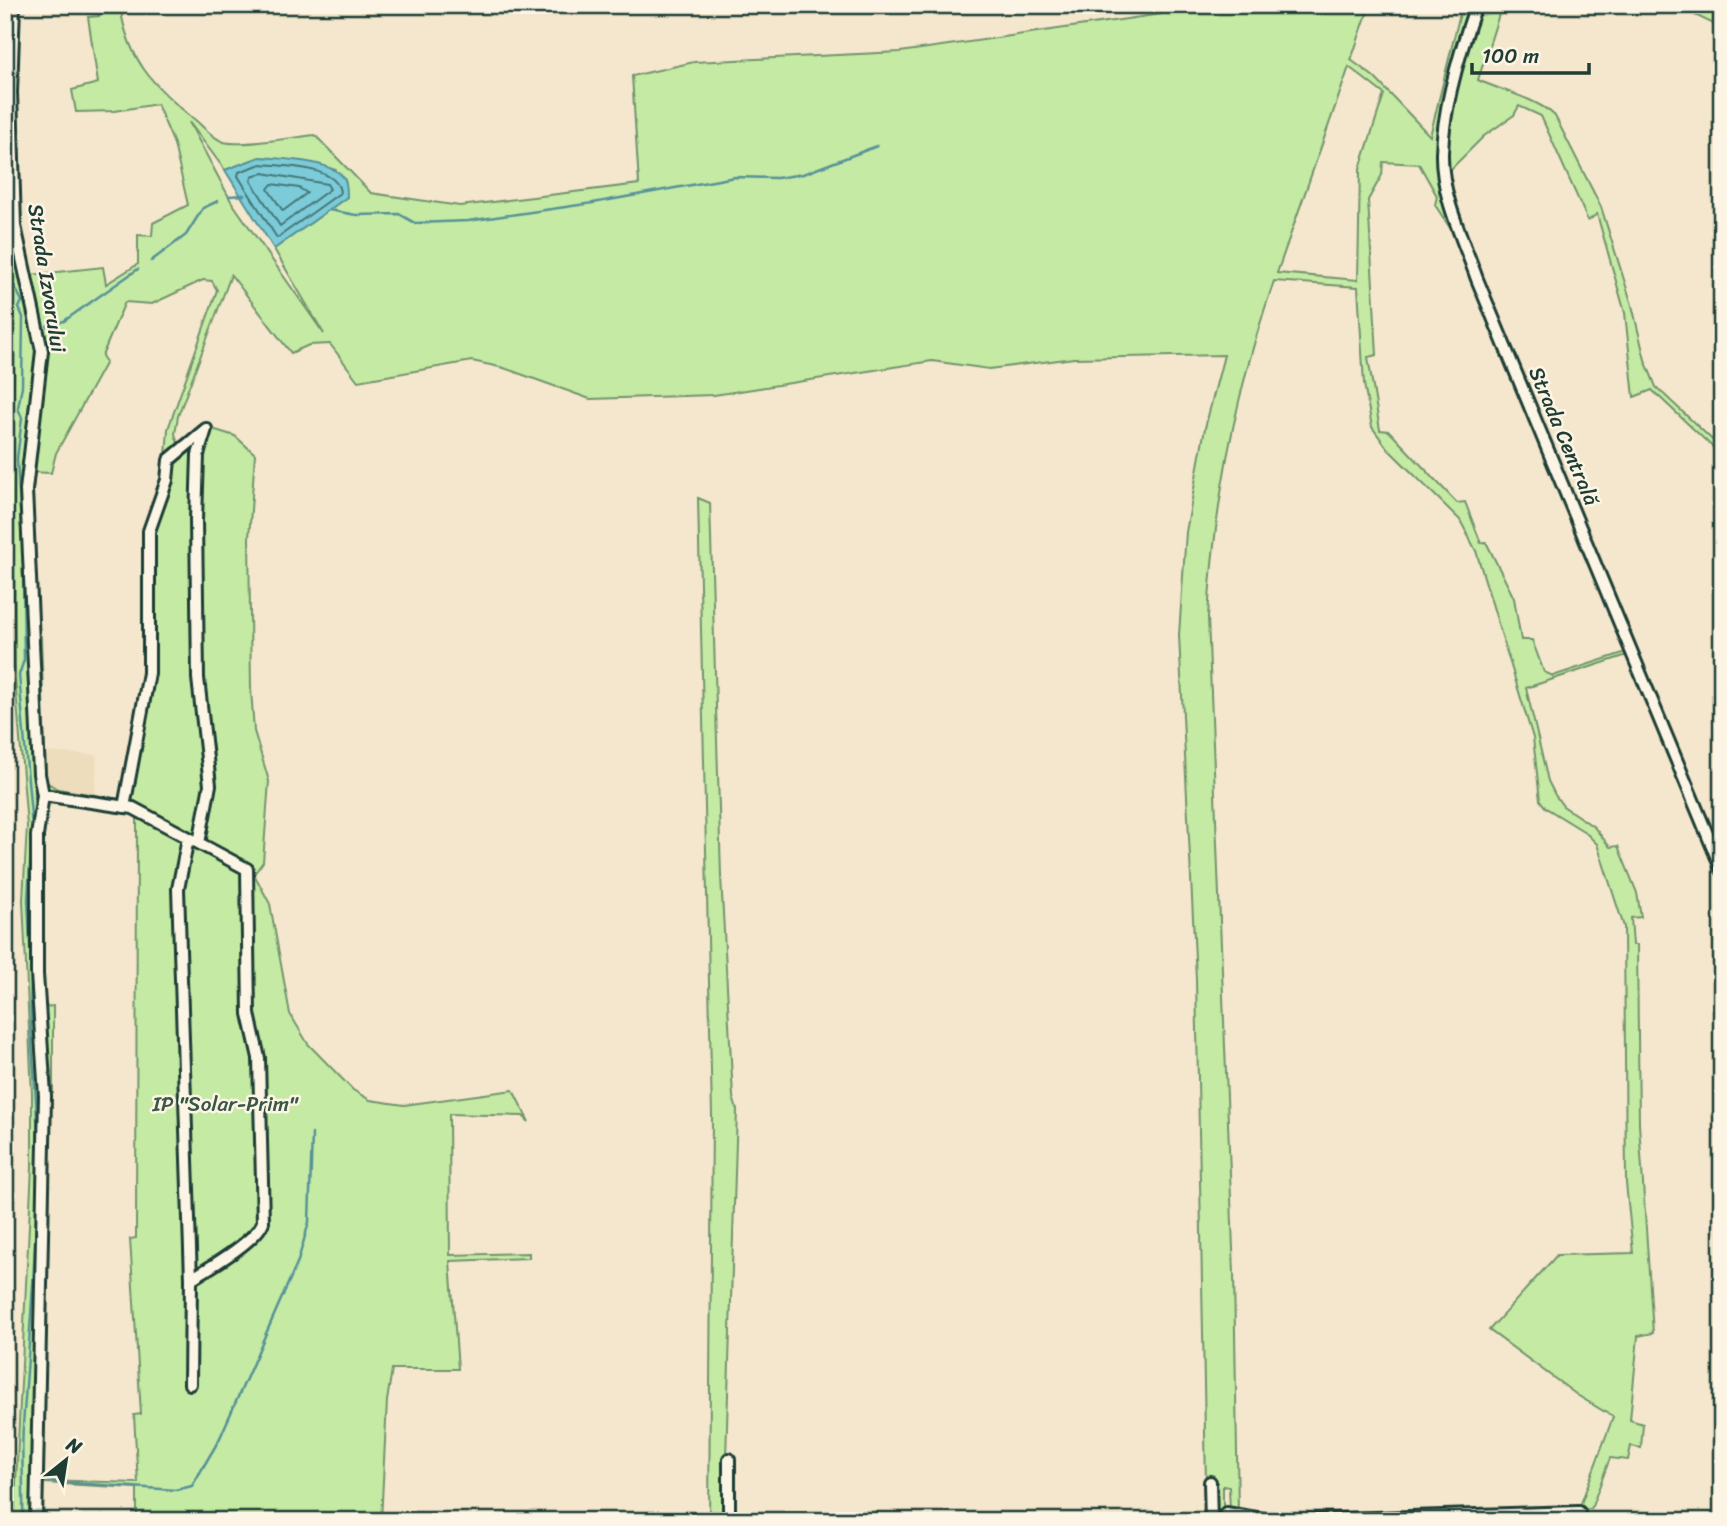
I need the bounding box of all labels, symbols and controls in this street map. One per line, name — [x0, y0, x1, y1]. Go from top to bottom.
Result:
scale bar — [1472, 32, 1589, 76]
text: 100 m — [1482, 37, 1539, 75]
street label: Strada Izvorului — [17, 201, 78, 356]
street label: Strada Centrală — [1518, 360, 1611, 513]
park label: IP "Solar-Prim" — [151, 1085, 299, 1123]
north arrow — [32, 1424, 102, 1494]
text: N — [59, 1428, 89, 1464]

